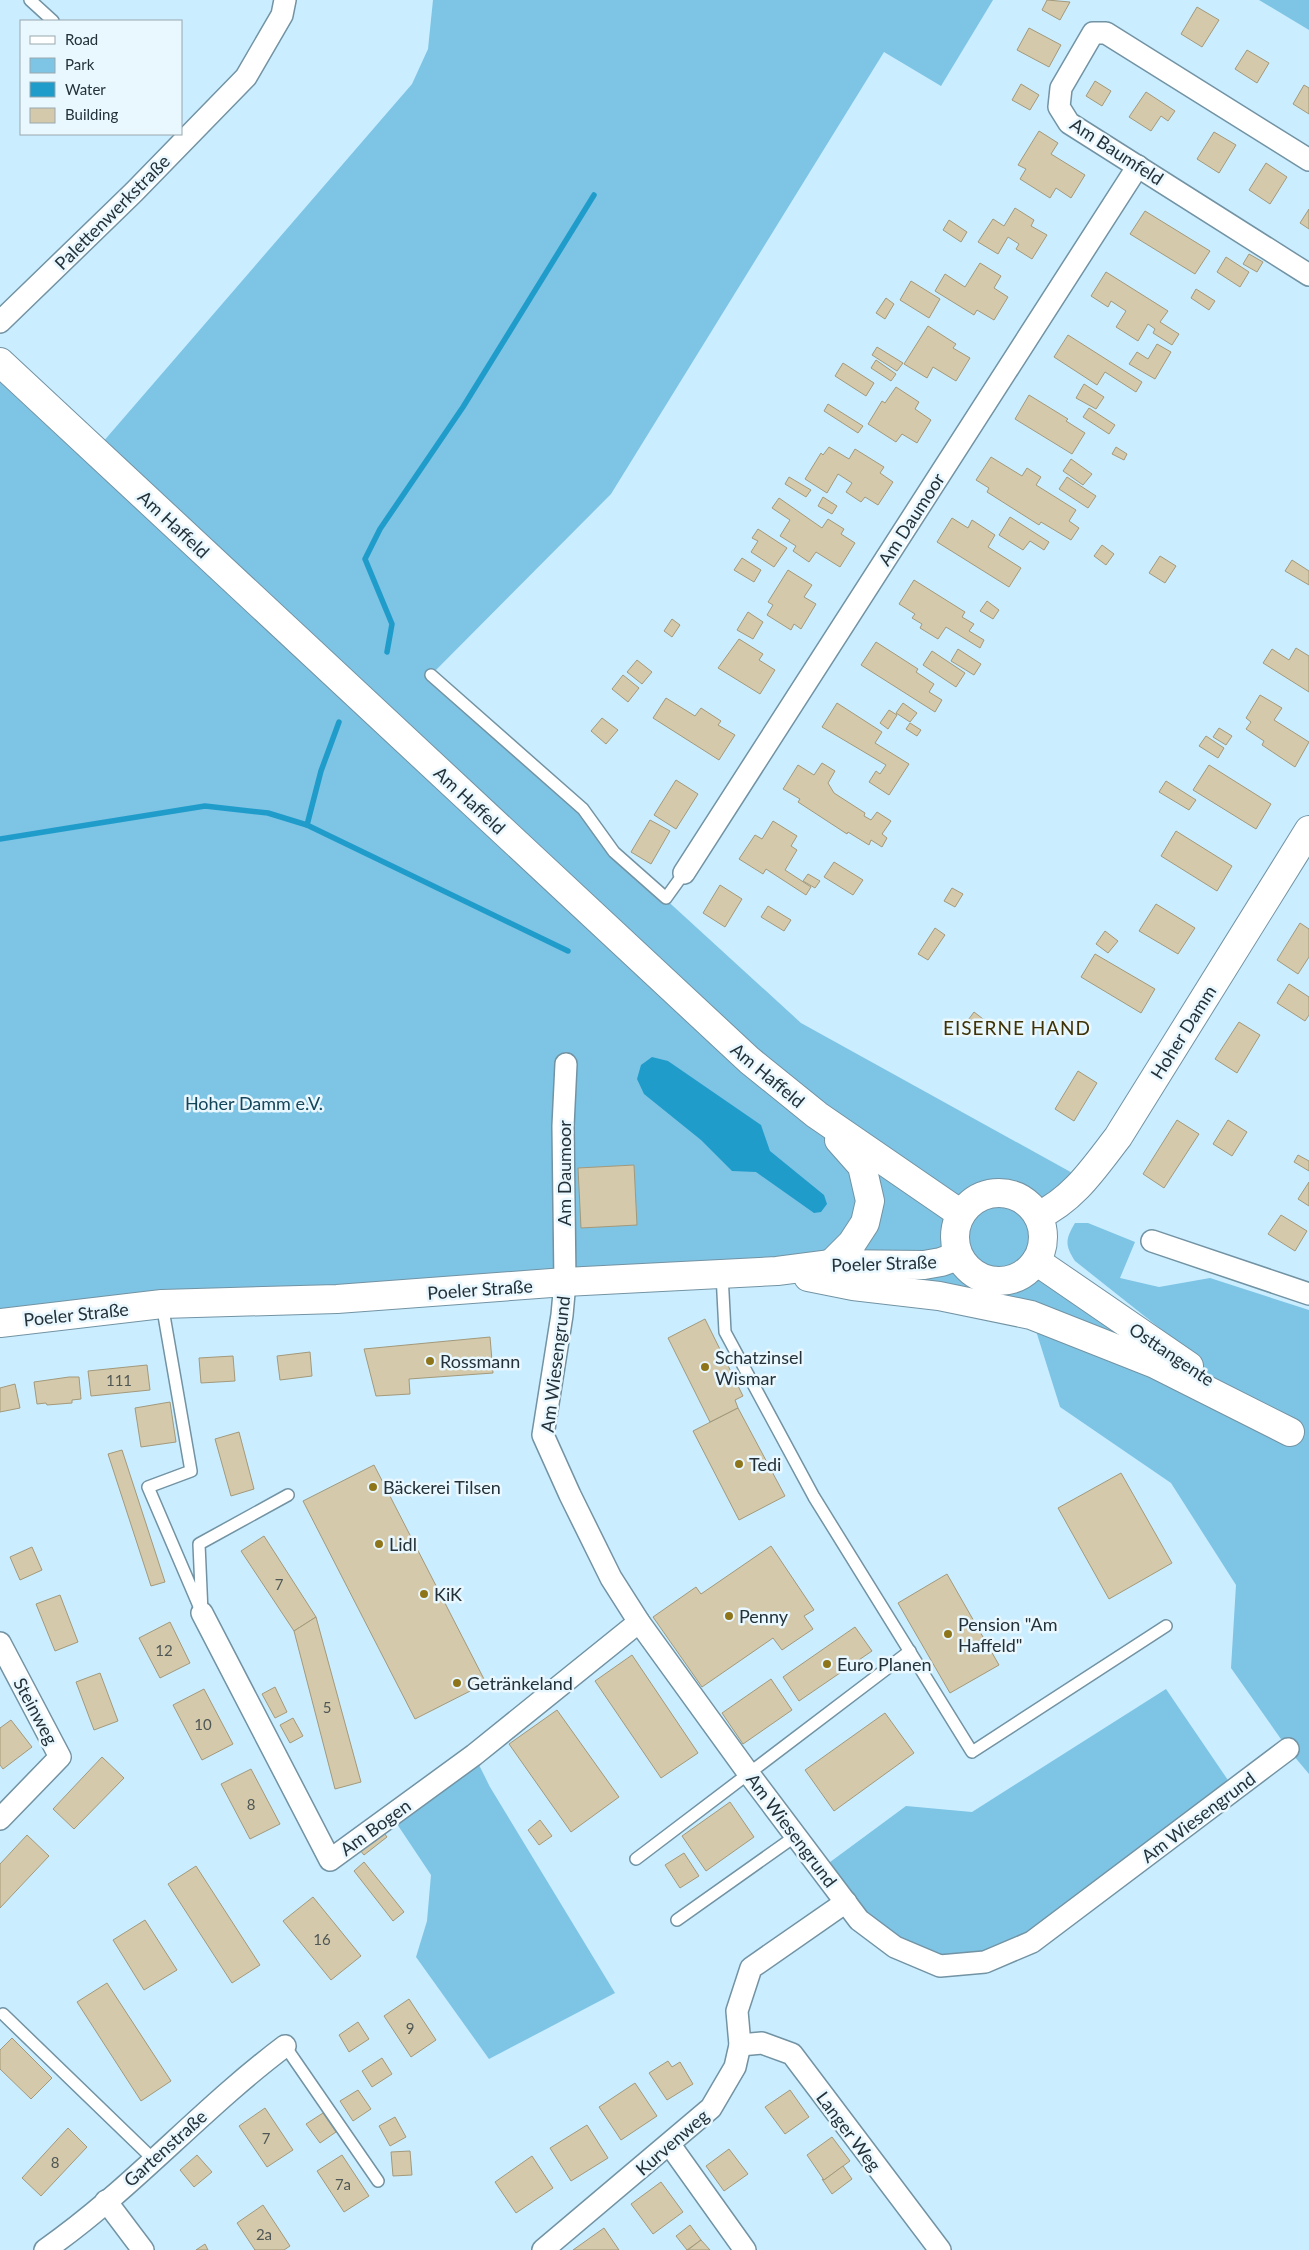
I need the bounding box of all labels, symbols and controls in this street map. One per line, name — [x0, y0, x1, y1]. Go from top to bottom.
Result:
legend — [20, 20, 182, 135]
text: Road — [65, 30, 98, 48]
text: Park — [65, 55, 95, 73]
text: Water — [65, 80, 106, 98]
text: Building — [65, 105, 118, 123]
street label: Am Baumfeld — [1066, 113, 1168, 189]
street label: Palettenwerkstraße — [50, 150, 174, 274]
street label: Am Daumoor — [873, 468, 949, 569]
street label: Am Haffeld — [134, 485, 214, 563]
street label: Am Haffeld — [430, 761, 510, 839]
street label: Hoher Damm — [1146, 981, 1220, 1083]
district label: EISERNE HAND — [943, 1016, 1091, 1039]
street label: Am Haffeld — [727, 1038, 809, 1112]
park label: Hoher Damm e.V. — [185, 1092, 323, 1114]
street label: Am Daumoor — [553, 1120, 575, 1226]
street label: Poeler Straße — [831, 1250, 937, 1276]
street label: Poeler Straße — [427, 1274, 533, 1304]
street label: Am Wiesengrund — [536, 1295, 574, 1433]
street label: Poeler Straße — [22, 1298, 130, 1330]
street label: Osttangente — [1125, 1318, 1219, 1390]
place label: Schatzinsel Wismar — [715, 1346, 803, 1389]
place label: Rossmann — [440, 1350, 520, 1372]
marker: Rossmann — [424, 1355, 436, 1367]
marker: Schatzinsel Wismar — [699, 1361, 711, 1373]
house number: 111 — [106, 1371, 132, 1389]
place label: Tedi — [749, 1453, 781, 1475]
marker: Tedi — [733, 1458, 745, 1470]
place label: Bäckerei Tilsen — [383, 1476, 501, 1498]
marker: Bäckerei Tilsen — [367, 1481, 379, 1493]
place label: Lidl — [389, 1533, 417, 1555]
marker: Lidl — [373, 1538, 385, 1550]
house number: 7 — [275, 1575, 284, 1593]
place label: KiK — [434, 1583, 462, 1605]
marker: KiK — [418, 1588, 430, 1600]
place label: Penny — [739, 1605, 789, 1627]
marker: Penny — [723, 1610, 735, 1622]
place label: Pension "Am Haffeld" — [958, 1613, 1057, 1656]
marker: Pension "Am Haffeld" — [942, 1628, 954, 1640]
house number: 12 — [155, 1641, 173, 1659]
place label: Euro Planen — [837, 1653, 932, 1675]
marker: Euro Planen — [821, 1658, 833, 1670]
place label: Getränkeland — [467, 1672, 573, 1694]
street label: Steinweg — [9, 1674, 63, 1748]
marker: Getränkeland — [451, 1677, 463, 1689]
house number: 5 — [323, 1698, 331, 1716]
house number: 10 — [194, 1715, 212, 1733]
street label: Am Wiesengrund — [1137, 1767, 1259, 1867]
street label: Am Wiesengrund — [742, 1769, 842, 1891]
street label: Am Bogen — [335, 1794, 415, 1860]
house number: 8 — [247, 1795, 255, 1813]
house number: 16 — [313, 1930, 331, 1948]
house number: 9 — [406, 2019, 414, 2037]
street label: Langer Weg — [812, 2087, 886, 2175]
street label: Kurvenweg — [631, 2104, 713, 2180]
street label: Gartenstraße — [119, 2105, 211, 2191]
house number: 7 — [262, 2129, 271, 2147]
house number: 8 — [51, 2153, 59, 2171]
house number: 7a — [335, 2175, 351, 2193]
house number: 2a — [256, 2225, 272, 2243]

